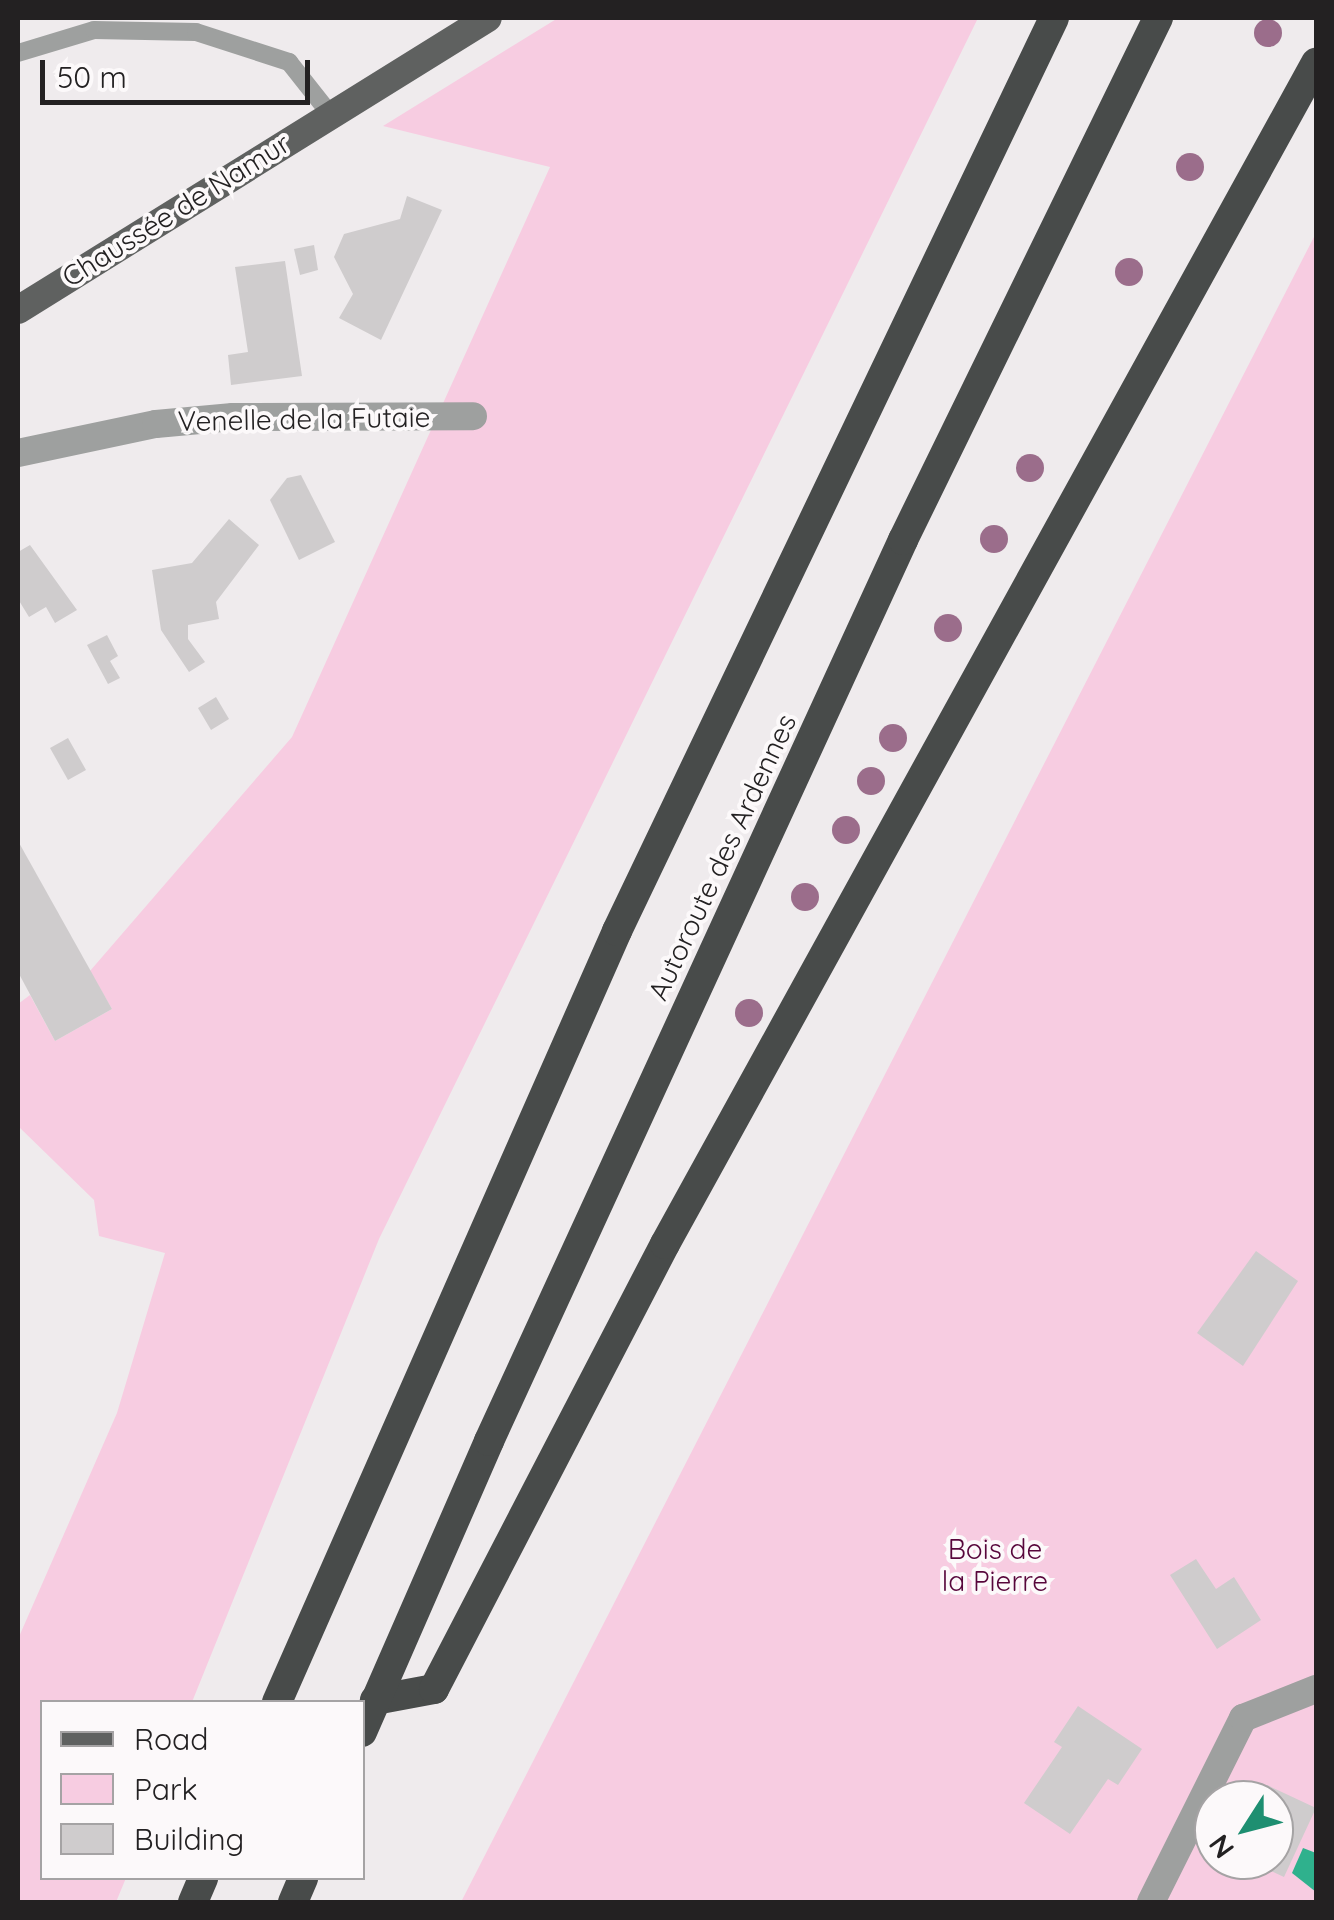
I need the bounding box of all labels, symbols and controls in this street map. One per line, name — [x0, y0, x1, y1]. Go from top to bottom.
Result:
scale bar — [45, 40, 315, 102]
text: 50 m — [57, 58, 127, 96]
street label: Chaussée de Namur — [56, 126, 296, 294]
street label: Venelle de la Futaie — [177, 400, 431, 438]
street label: Autoroute des Ardennes — [641, 709, 803, 1005]
park label: Bois de la Pierre — [942, 1532, 1048, 1598]
legend — [40, 1700, 365, 1880]
text: Road — [134, 1720, 208, 1758]
text: Park — [134, 1770, 198, 1808]
north arrow — [1194, 1780, 1294, 1880]
text: Building — [134, 1820, 244, 1858]
text: N — [1201, 1828, 1241, 1865]

